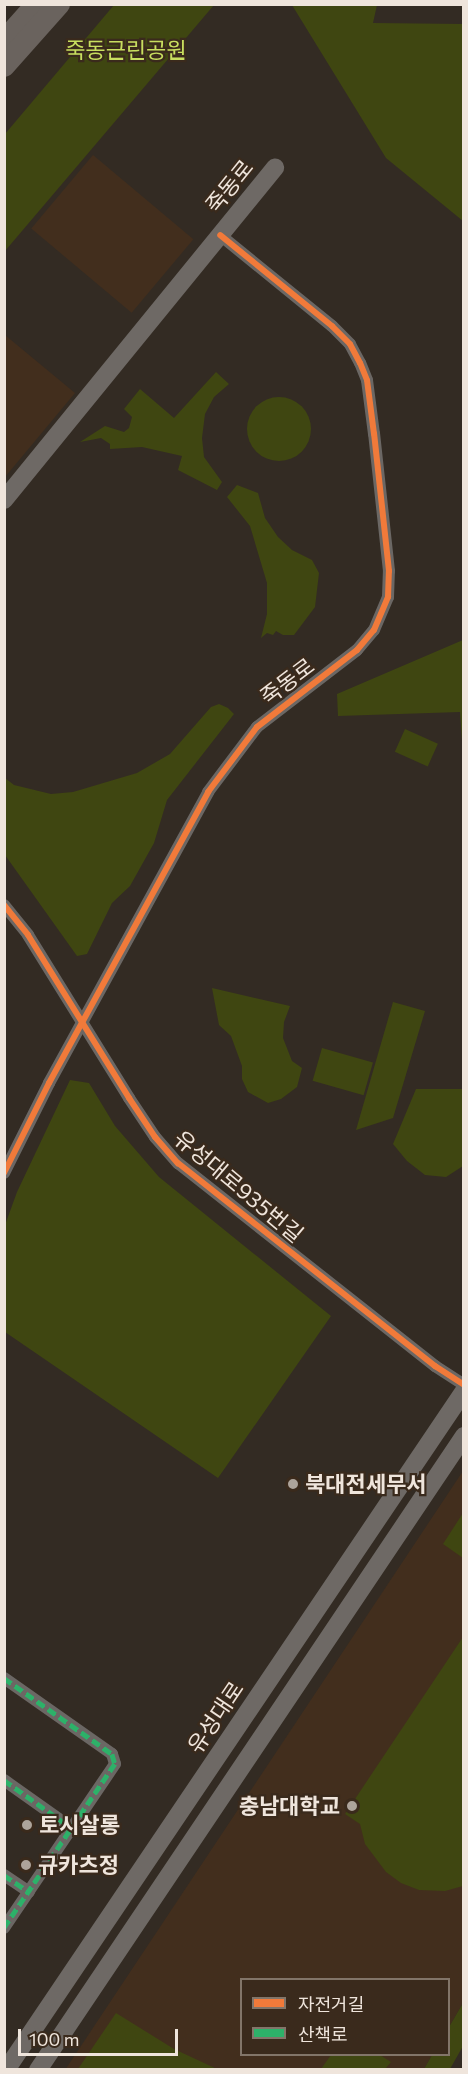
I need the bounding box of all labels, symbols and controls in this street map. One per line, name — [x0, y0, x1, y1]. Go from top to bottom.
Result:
park label: 죽동근린공원 — [65, 37, 187, 63]
street label: 죽동로 — [200, 154, 258, 218]
street label: 죽동로 — [255, 652, 319, 710]
street label: 유성대로935번길 — [169, 1124, 309, 1248]
place label: 북대전세무서 — [305, 1471, 426, 1497]
marker: 북대전세무서 — [286, 1477, 300, 1491]
street label: 유성대로 — [181, 1676, 249, 1758]
place label: 충남대학교 — [239, 1793, 340, 1819]
marker: 충남대학교 — [345, 1799, 359, 1813]
place label: 토시살롱 — [39, 1812, 120, 1838]
marker: 토시살롱 — [20, 1818, 34, 1832]
place label: 규카츠정 — [38, 1852, 119, 1878]
marker: 규카츠정 — [19, 1858, 33, 1872]
legend — [240, 1978, 450, 2056]
text: 자전거길 — [298, 1993, 364, 2015]
scale bar — [21, 2017, 182, 2055]
text: 산책로 — [298, 2023, 348, 2045]
text: 100 m — [29, 2028, 79, 2050]

